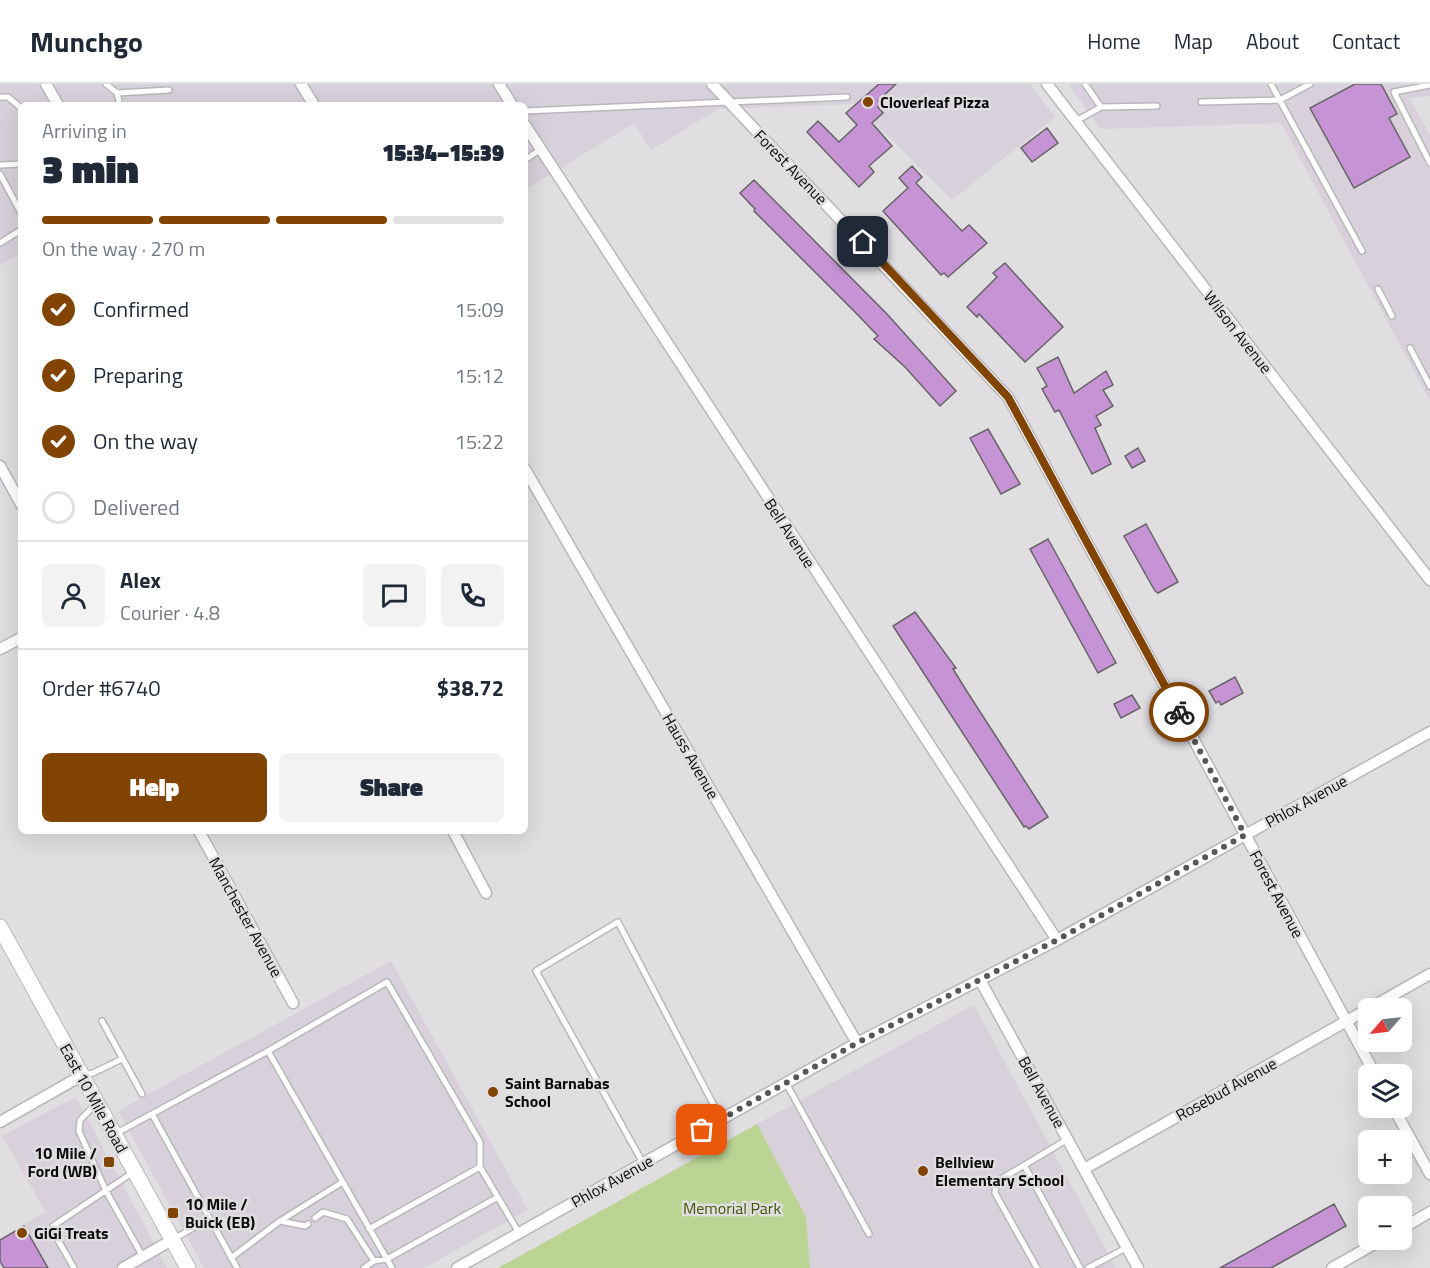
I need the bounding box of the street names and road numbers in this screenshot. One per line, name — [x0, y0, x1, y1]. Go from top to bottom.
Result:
street label: Forest Avenue — [749, 124, 833, 210]
street label: Wilson Avenue — [1198, 285, 1278, 379]
street label: Bell Avenue — [758, 493, 822, 573]
street label: Hauss Avenue — [657, 709, 725, 803]
street label: Phlox Avenue — [1260, 768, 1352, 834]
street label: Forest Avenue — [1244, 846, 1310, 942]
street label: Manchester Avenue — [203, 853, 289, 981]
street label: East 10 Mile Road — [54, 1039, 134, 1157]
street label: Rosebud Avenue — [1171, 1051, 1281, 1127]
street label: Bell Avenue — [1012, 1052, 1072, 1132]
street label: Phlox Avenue — [566, 1148, 658, 1214]

